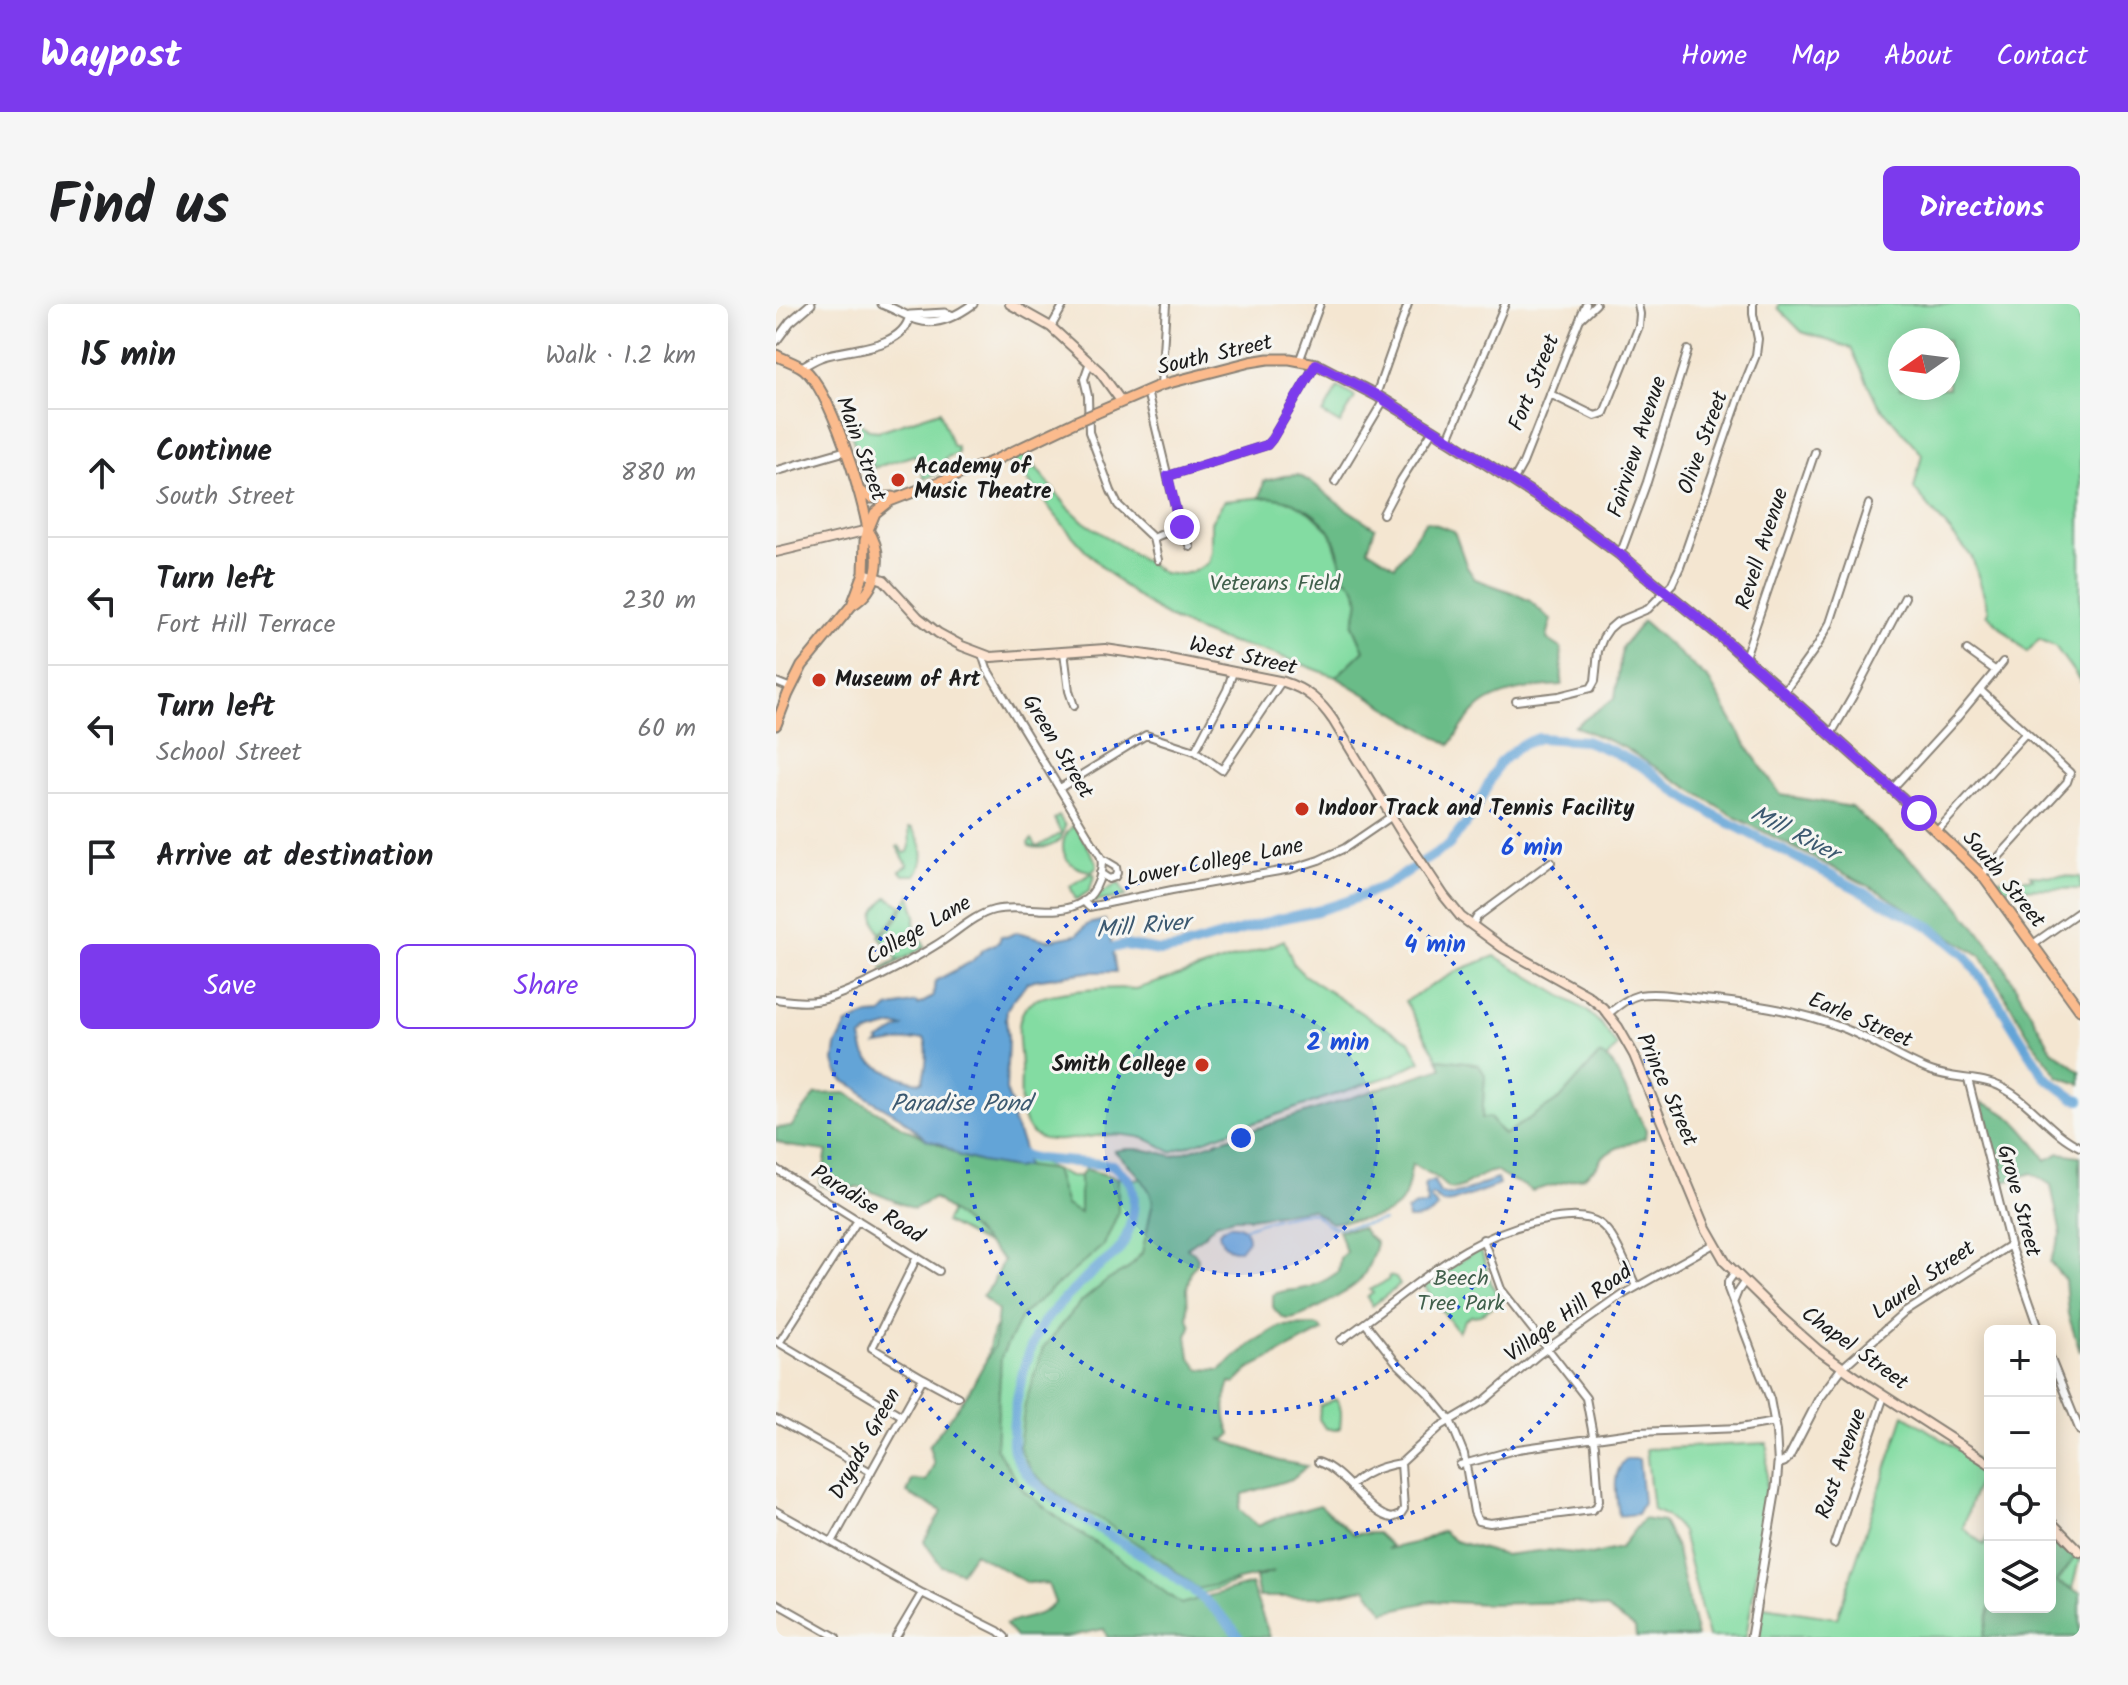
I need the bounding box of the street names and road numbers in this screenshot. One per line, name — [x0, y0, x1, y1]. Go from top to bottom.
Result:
street label: South Street — [1154, 326, 1276, 386]
street label: Fort Street — [1500, 329, 1570, 437]
street label: Fairview Avenue — [1599, 372, 1677, 522]
street label: Olive Street — [1669, 386, 1739, 500]
street label: Main Street — [825, 392, 895, 507]
street label: Revell Avenue — [1727, 483, 1799, 614]
street label: West Street — [1186, 628, 1301, 686]
street label: Green Street — [1012, 688, 1102, 807]
street label: South Street — [1953, 823, 2054, 937]
street label: Lower College Lane — [1123, 829, 1307, 897]
street label: College Lane — [860, 887, 978, 975]
street label: Earle Street — [1802, 983, 1918, 1059]
street label: Prince Street — [1626, 1028, 1707, 1153]
street label: Grove Street — [1986, 1141, 2050, 1261]
street label: Paradise Road — [803, 1156, 932, 1254]
street label: Laurel Street — [1865, 1232, 1984, 1330]
street label: Village Hill Road — [1498, 1255, 1641, 1373]
street label: Chapel Street — [1793, 1298, 1916, 1400]
street label: Dryads Green — [821, 1381, 911, 1507]
street label: Rust Avenue — [1807, 1404, 1877, 1524]

